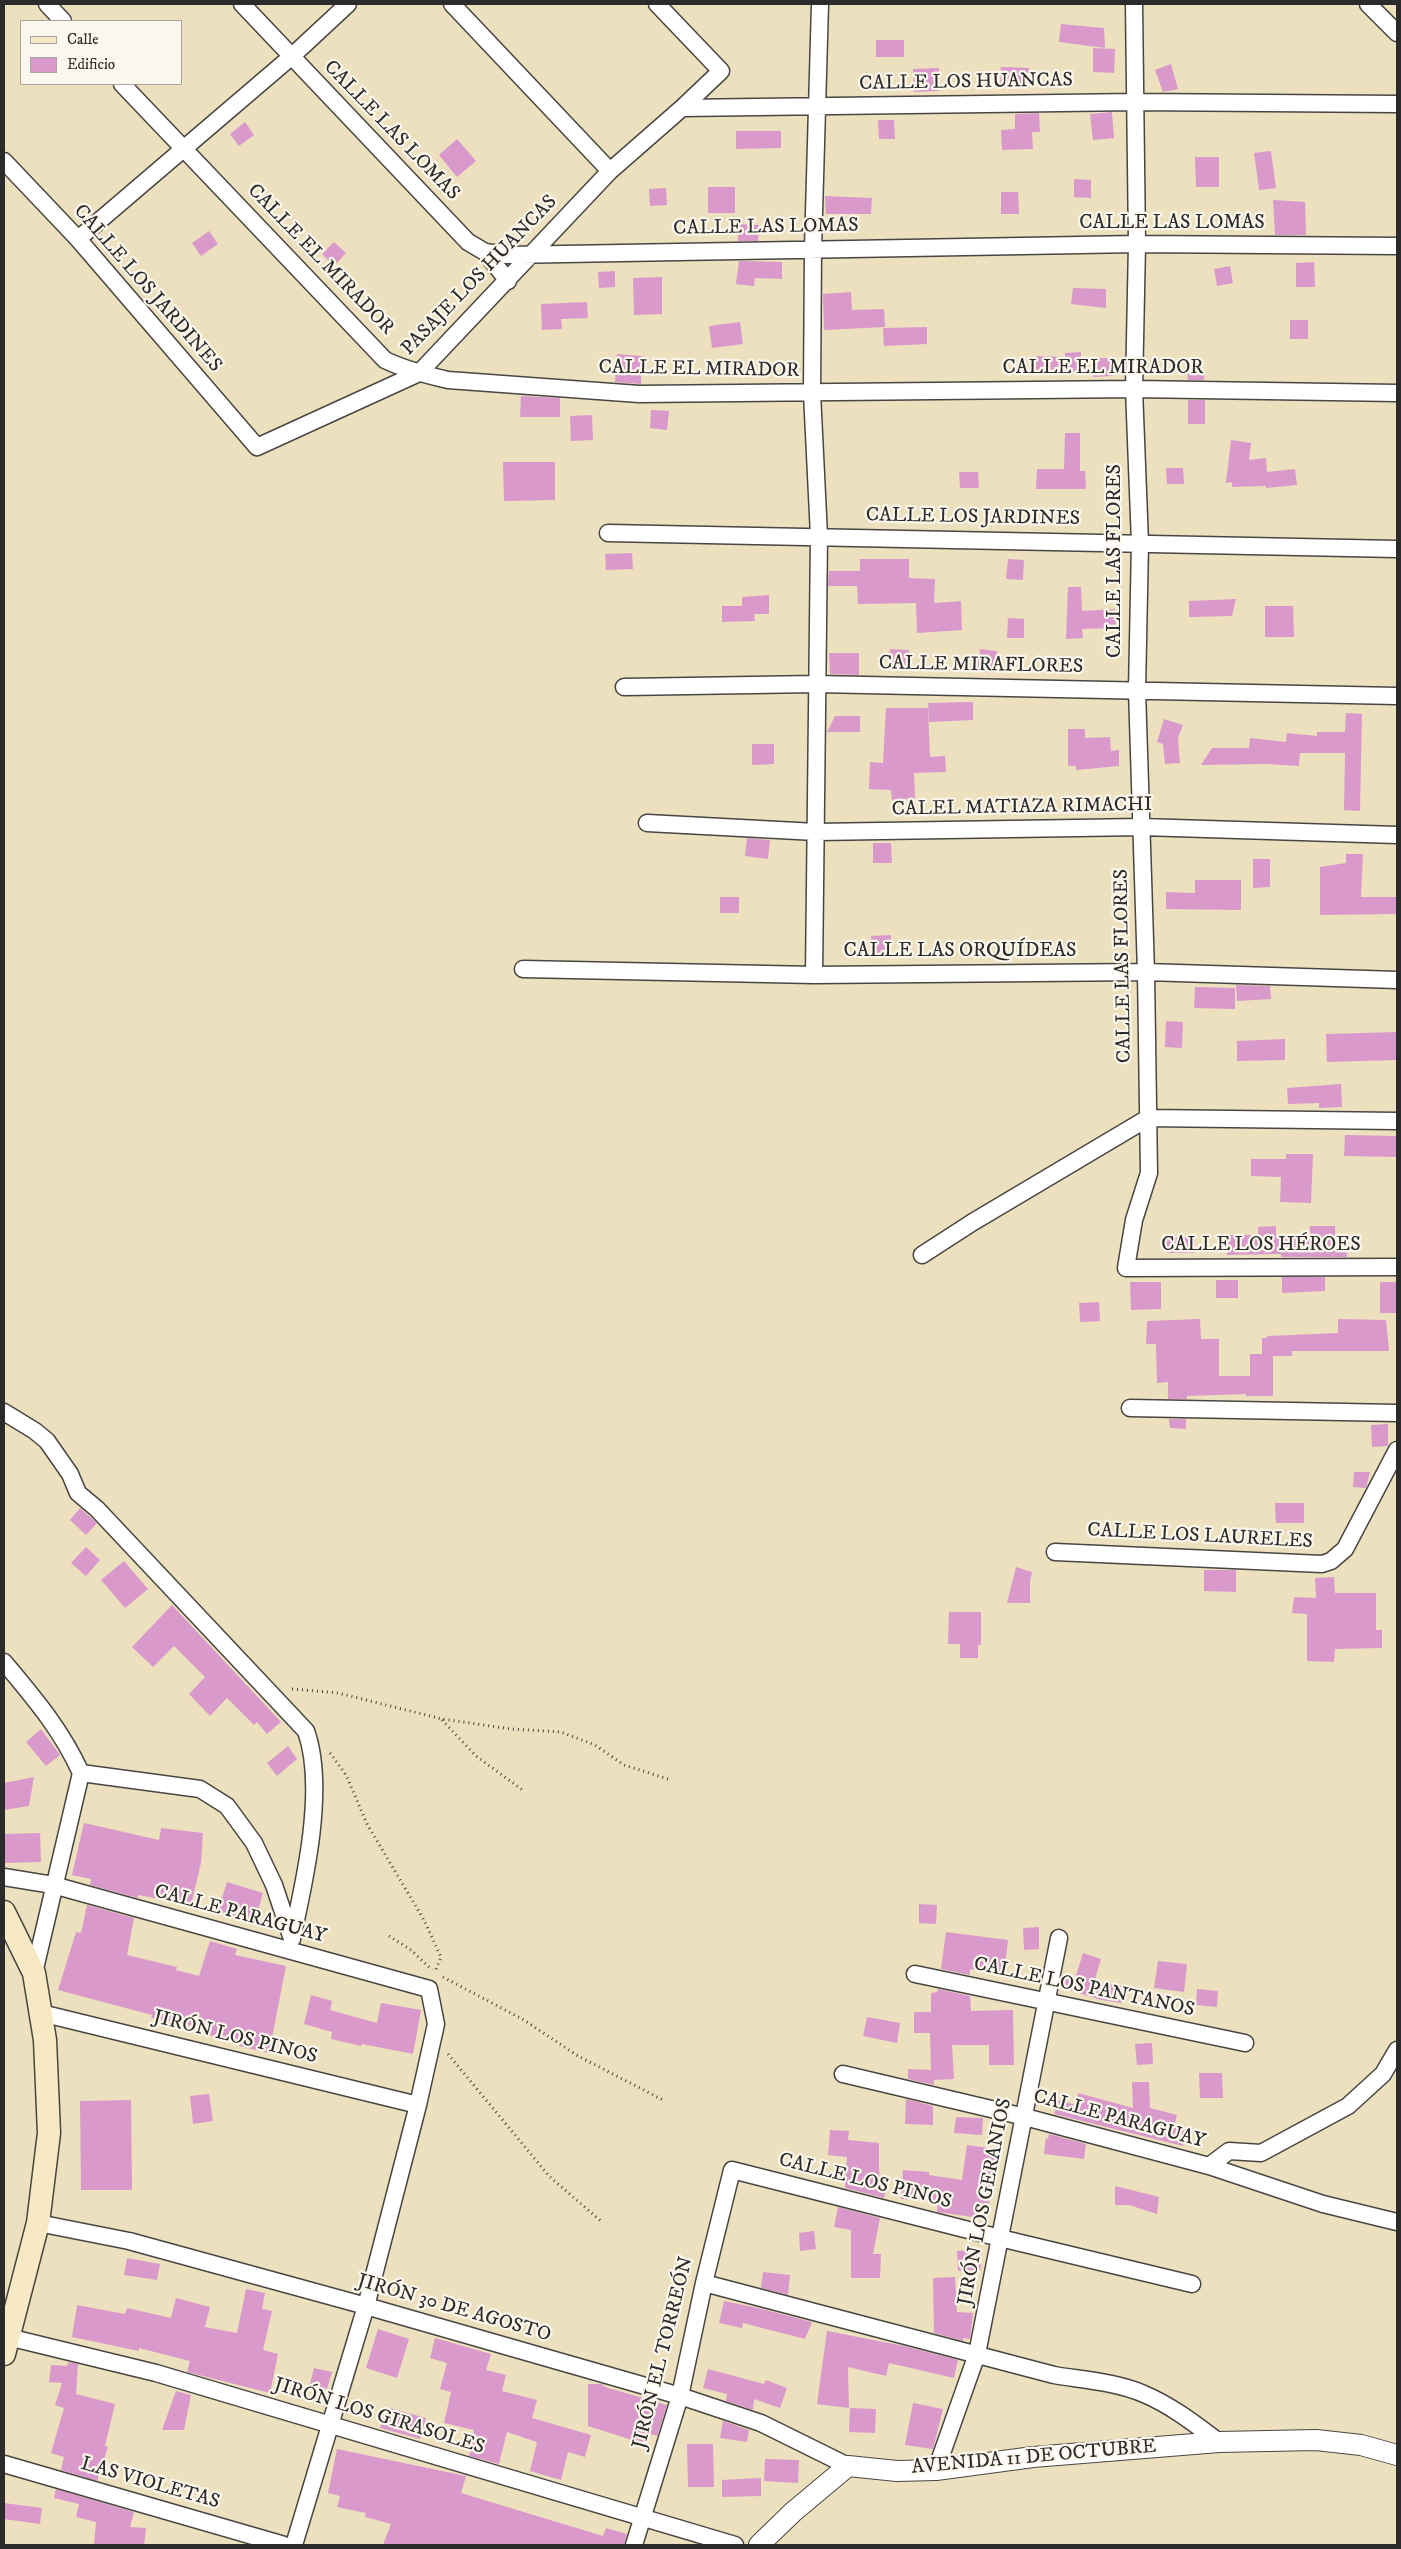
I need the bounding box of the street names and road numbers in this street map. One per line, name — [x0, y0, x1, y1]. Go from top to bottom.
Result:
street label: CALLE LAS LOMAS — [318, 56, 464, 206]
street label: CALLE LOS HUANCAS — [859, 69, 1073, 97]
street label: CALLE EL MIRADOR — [242, 179, 398, 341]
street label: PASAJE LOS HUANCAS — [397, 191, 563, 361]
street label: CALLE LOS JARDINES — [68, 200, 226, 378]
street label: CALLE LAS LOMAS — [1079, 212, 1265, 236]
street label: CALLE LAS LOMAS — [673, 214, 859, 242]
street label: CALLE EL MIRADOR — [598, 356, 800, 384]
street label: CALLE EL MIRADOR — [1003, 357, 1203, 381]
street label: CALLE LAS FLORES — [1104, 464, 1128, 658]
street label: CALLE LOS JARDINES — [866, 504, 1080, 532]
street label: CALLE MIRAFLORES — [879, 652, 1083, 680]
street label: CALEL MATIAZA RIMACHI — [892, 794, 1152, 822]
street label: CALLE LAS FLORES — [1110, 869, 1138, 1063]
street label: CALLE LAS ORQUÍDEAS — [843, 940, 1077, 964]
street label: CALLE LOS HÉROES — [1161, 1234, 1361, 1258]
street label: CALLE LOS LAURELES — [1087, 1519, 1313, 1555]
street label: CALLE PARAGUAY — [151, 1881, 329, 1949]
street label: CALLE LOS PANTANOS — [971, 1953, 1197, 2023]
street label: JIRÓN LOS PINOS — [151, 2006, 319, 2070]
street label: CALLE PARAGUAY — [1030, 2086, 1208, 2154]
street label: JIRÓN LOS GERANIOS — [954, 2096, 1018, 2308]
street label: CALLE LOS PINOS — [776, 2149, 954, 2215]
street label: JIRÓN EL TORREÓN — [629, 2254, 699, 2452]
street label: JIRÓN 30 DE AGOSTO — [354, 2270, 554, 2348]
street label: JIRÓN LOS GIRASOLES — [271, 2373, 487, 2461]
street label: AVENIDA 11 DE OCTUBRE — [911, 2435, 1157, 2481]
street label: LAS VIOLETAS — [78, 2453, 222, 2515]

